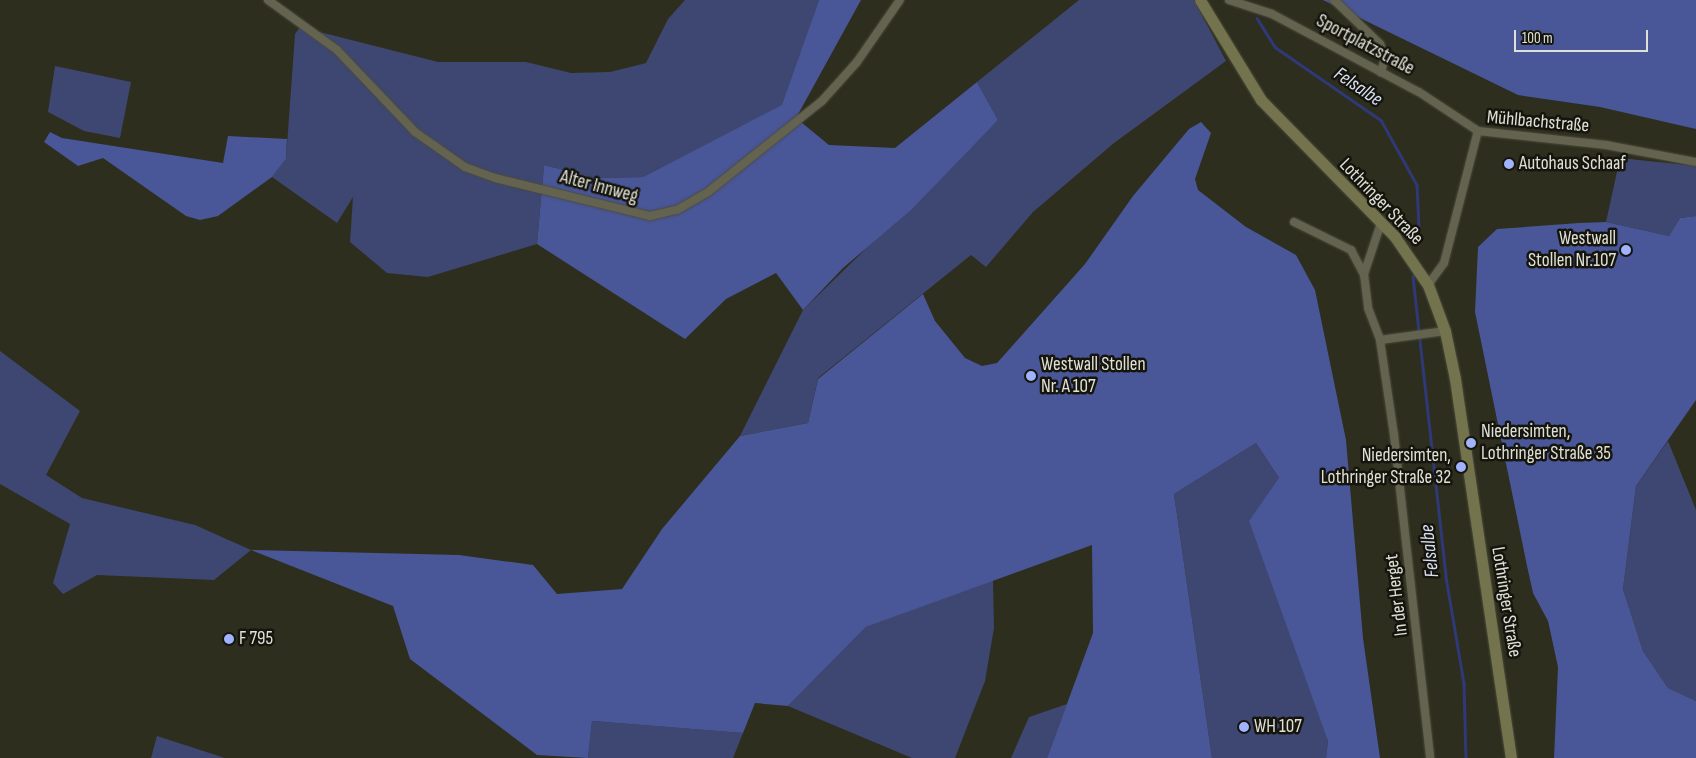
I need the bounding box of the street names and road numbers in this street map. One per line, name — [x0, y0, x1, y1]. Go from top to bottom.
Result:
street label: Sportplatzstraße — [1312, 10, 1418, 80]
street label: Mühlbachstraße — [1486, 106, 1590, 138]
street label: Lothringer Straße — [1334, 154, 1428, 250]
street label: Alter Innweg — [558, 166, 640, 208]
street label: Lothringer Straße — [1486, 545, 1526, 659]
street label: In der Herget — [1381, 553, 1413, 637]

